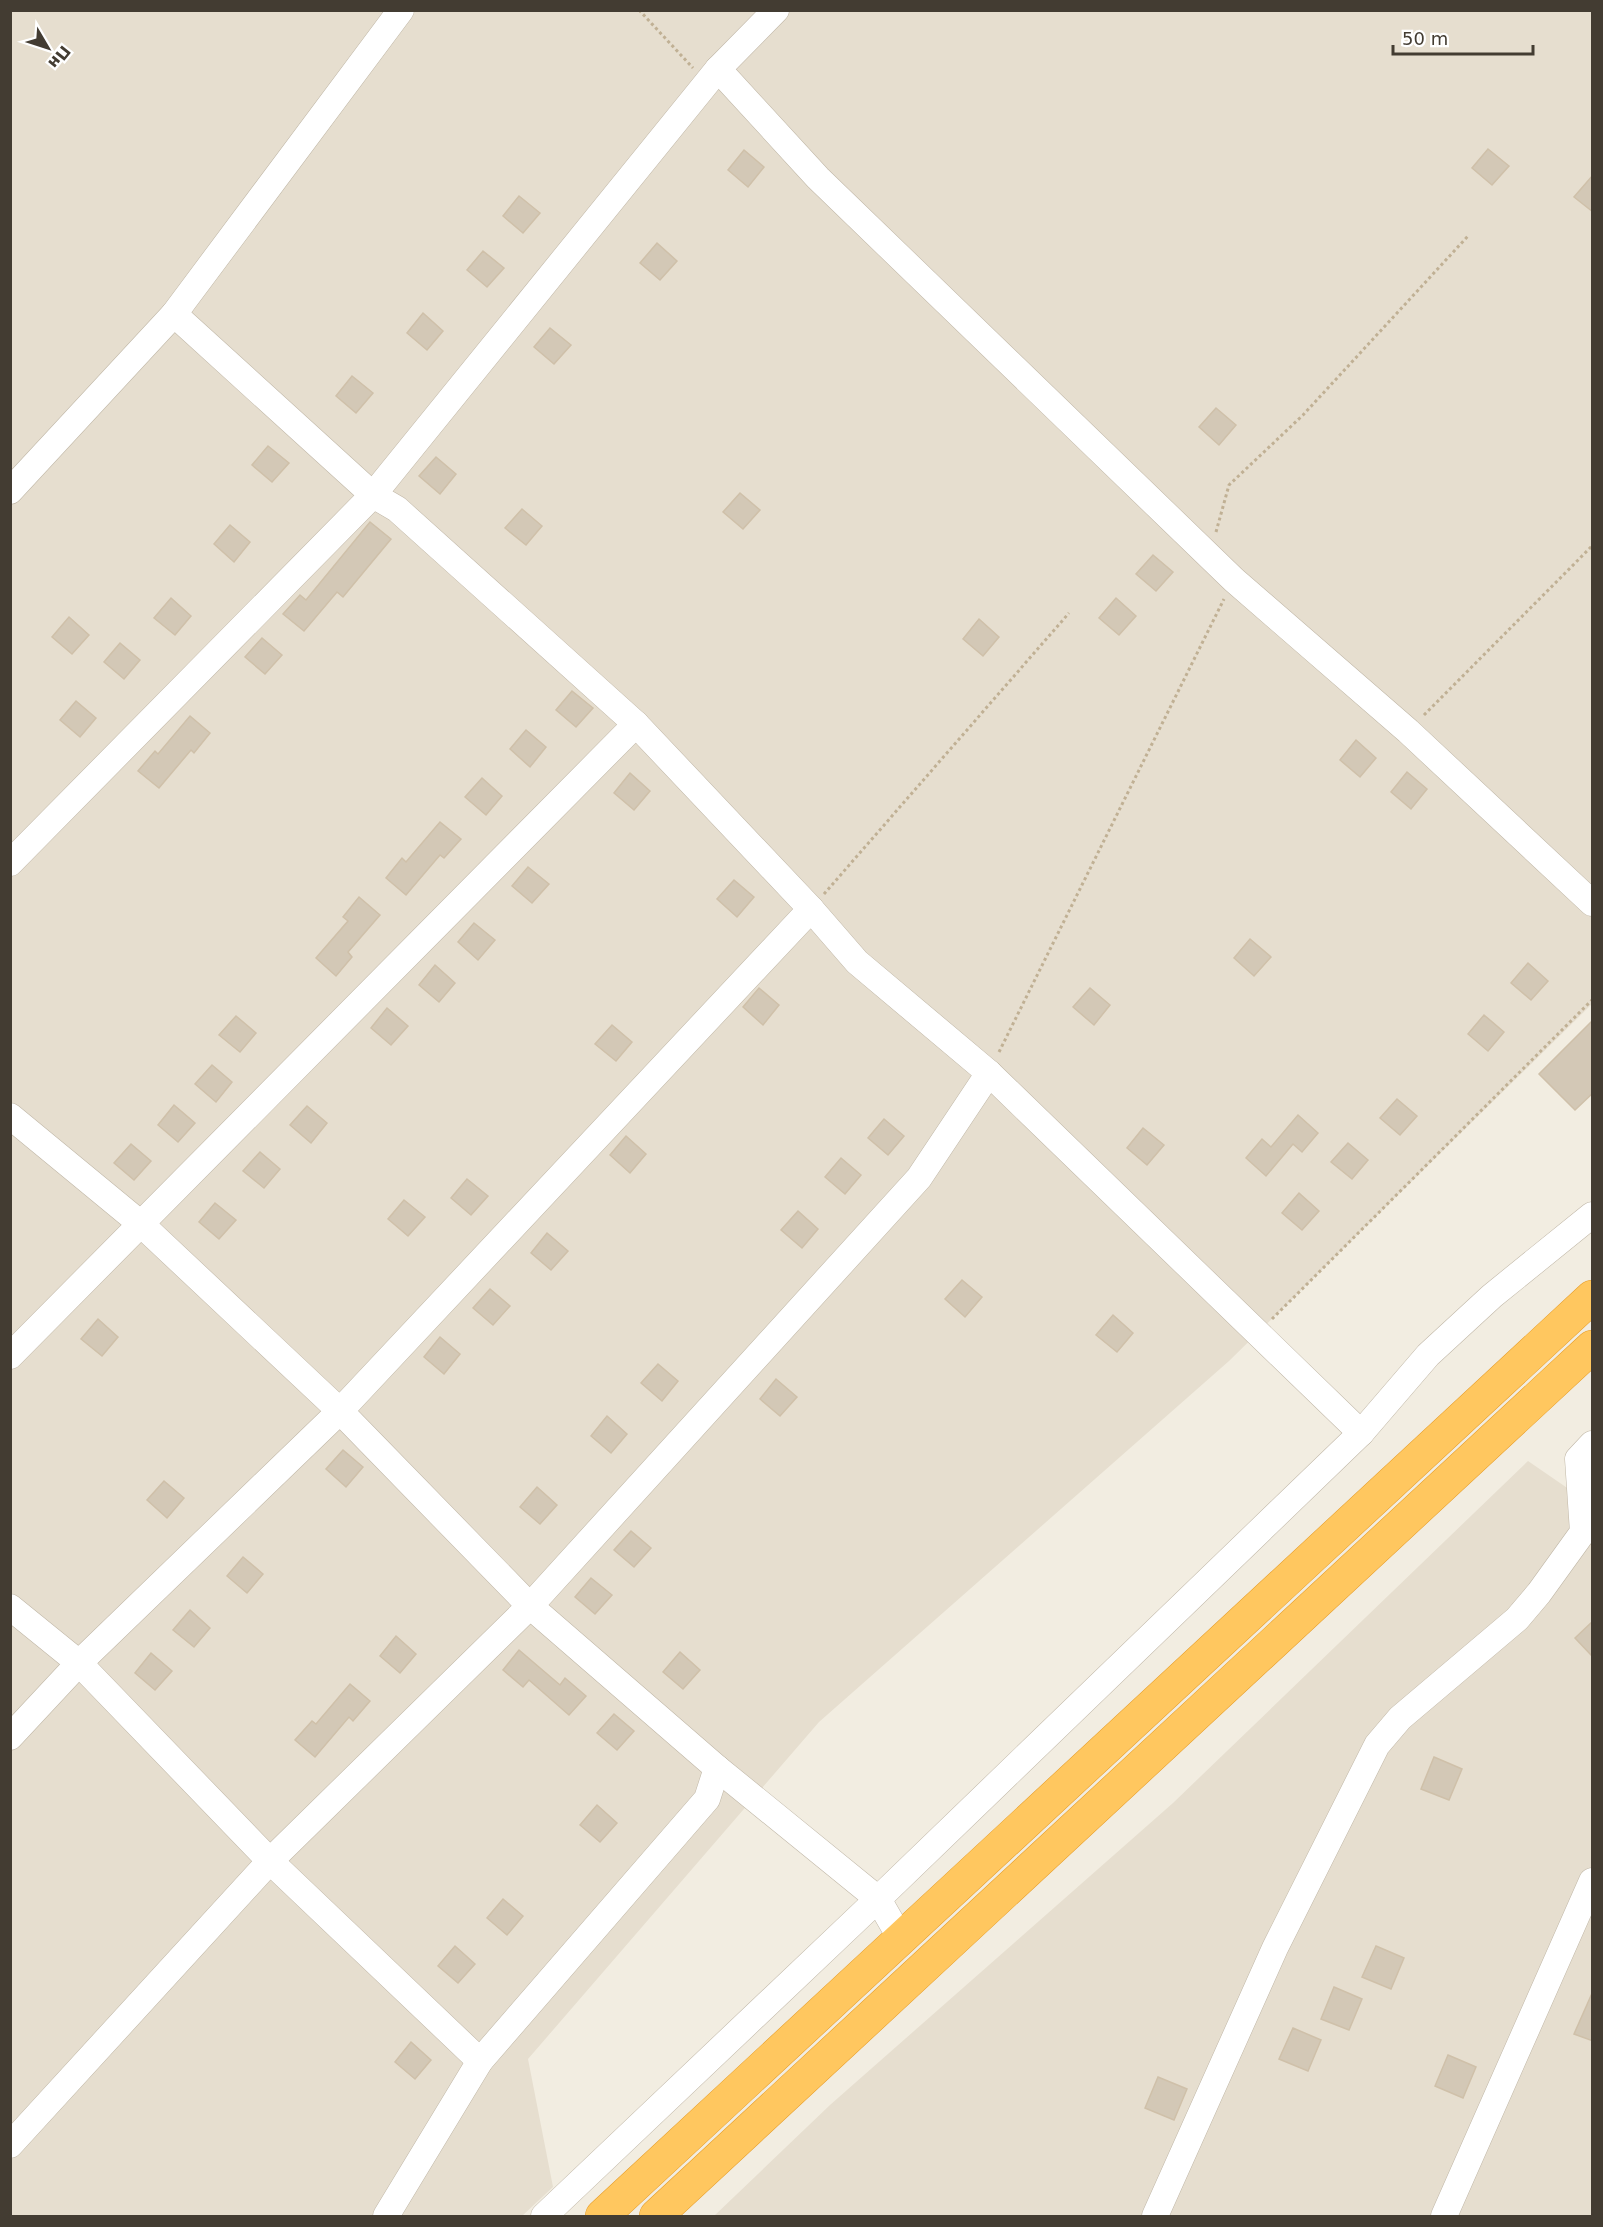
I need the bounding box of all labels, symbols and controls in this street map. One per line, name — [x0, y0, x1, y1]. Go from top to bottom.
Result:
north arrow — [18, 18, 78, 78]
scale bar — [1393, 18, 1532, 56]
text: 50 m — [1402, 28, 1448, 49]
text: Пн — [44, 42, 74, 73]

